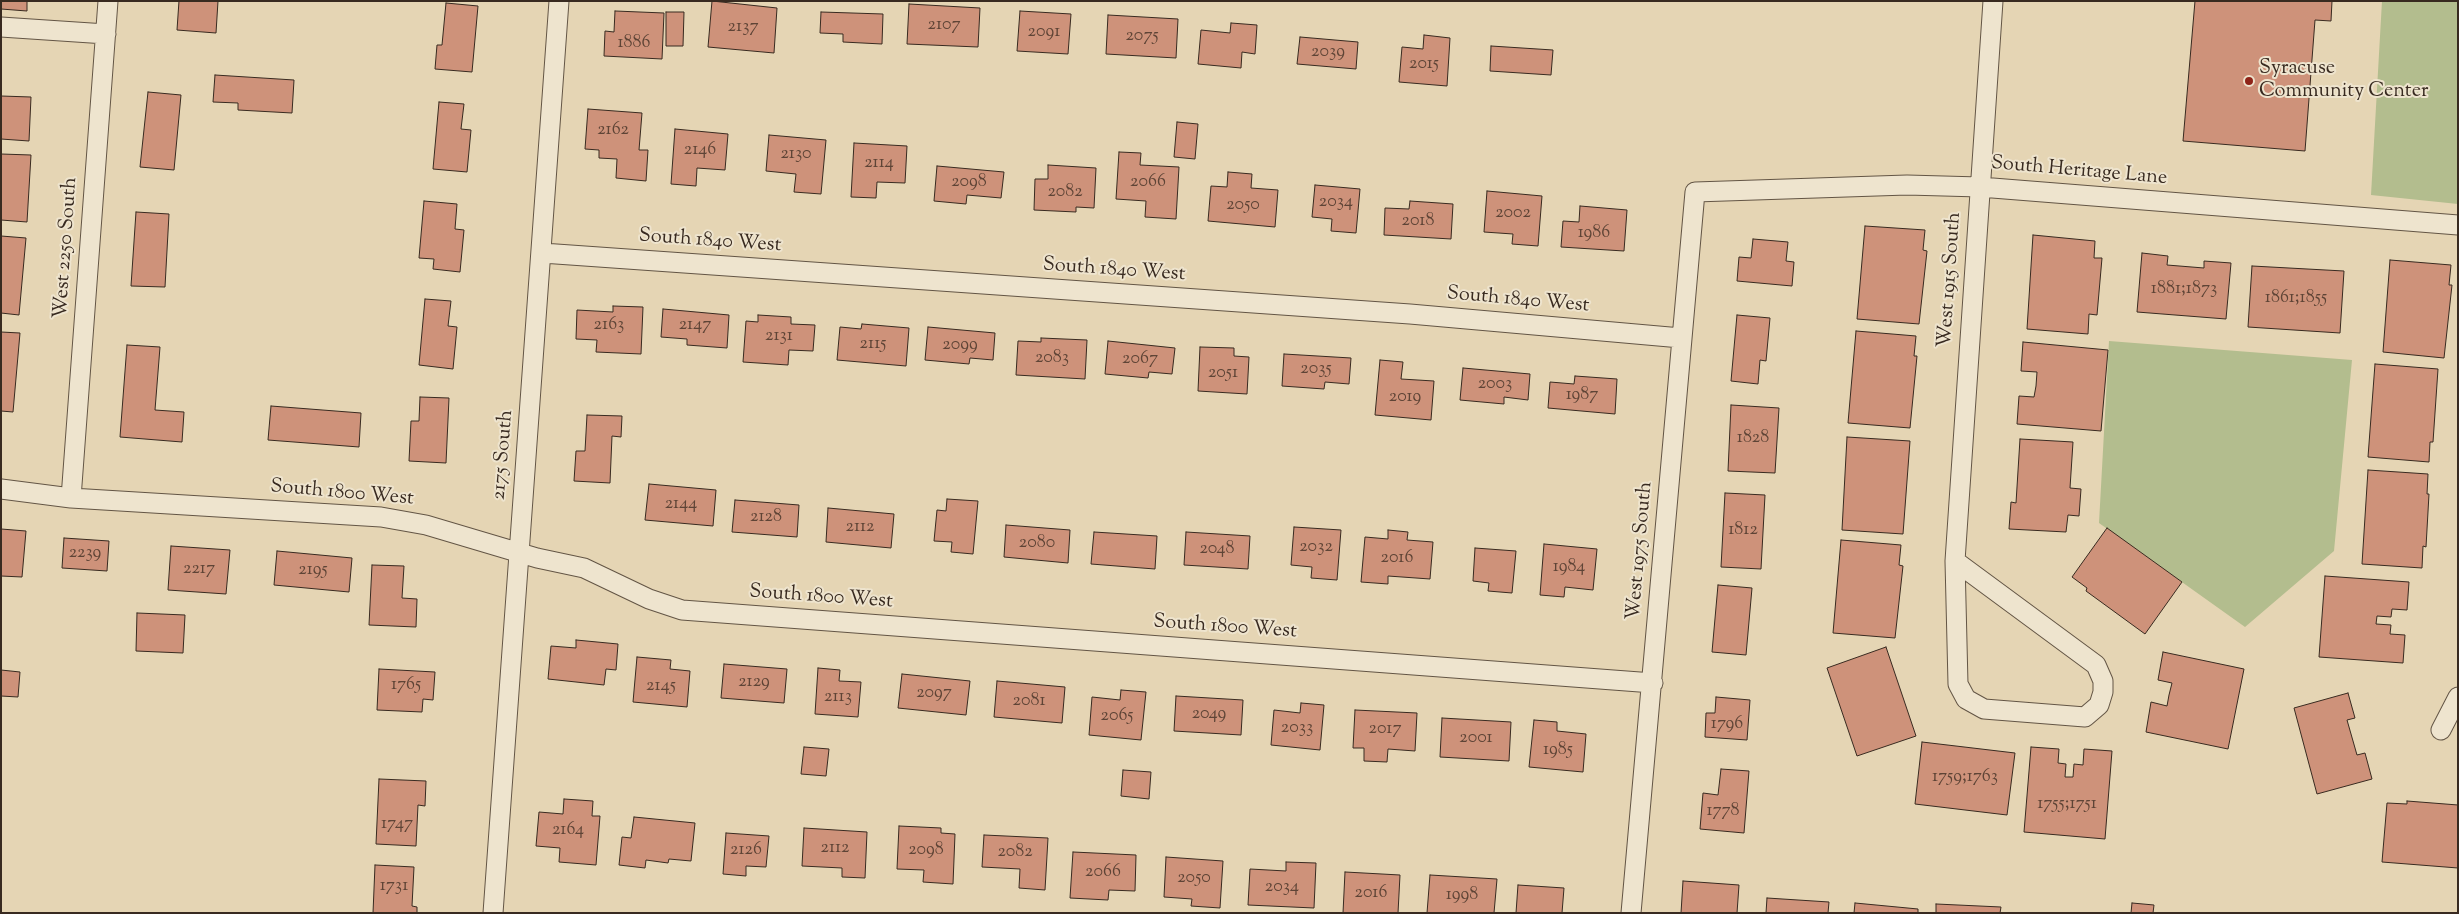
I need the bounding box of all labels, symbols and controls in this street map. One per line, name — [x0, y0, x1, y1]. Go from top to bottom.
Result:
house number: 2107 — [928, 15, 960, 37]
house number: 2137 — [728, 17, 758, 39]
house number: 2091 — [1028, 22, 1060, 44]
house number: 2075 — [1125, 26, 1159, 48]
house number: 1886 — [617, 33, 651, 55]
house number: 2039 — [1311, 42, 1345, 64]
house number: 2015 — [1409, 54, 1439, 76]
place label: Syracuse Community Center — [2259, 58, 2429, 105]
marker: Syracuse Community Center — [2243, 75, 2255, 87]
house number: 2162 — [597, 120, 629, 142]
house number: 2146 — [684, 140, 716, 162]
house number: 2130 — [780, 144, 812, 166]
street label: South Heritage Lane — [1990, 152, 2168, 192]
house number: 2114 — [864, 153, 894, 175]
house number: 2098 — [951, 172, 987, 194]
house number: 2066 — [1130, 172, 1166, 194]
street label: West 2250 South — [50, 176, 84, 320]
house number: 2082 — [1047, 182, 1083, 204]
house number: 2034 — [1319, 192, 1353, 214]
house number: 2050 — [1226, 195, 1260, 217]
house number: 2002 — [1495, 203, 1531, 225]
house number: 2018 — [1402, 211, 1434, 233]
street label: West 1915 South — [1934, 211, 1968, 349]
house number: 1986 — [1578, 223, 1610, 245]
street label: South 1840 West — [638, 225, 782, 259]
street label: South 1840 West — [1042, 254, 1186, 288]
house number: 1881;1873 — [2151, 279, 2217, 301]
street label: South 1840 West — [1446, 283, 1590, 319]
house number: 1861;1855 — [2265, 288, 2327, 310]
house number: 2163 — [594, 315, 624, 337]
house number: 2147 — [679, 315, 711, 337]
house number: 2131 — [765, 326, 793, 348]
house number: 2115 — [860, 334, 886, 356]
house number: 2099 — [942, 335, 978, 357]
house number: 2083 — [1035, 348, 1069, 370]
house number: 2067 — [1122, 349, 1158, 371]
house number: 2035 — [1300, 359, 1332, 381]
house number: 2051 — [1208, 363, 1238, 385]
house number: 2003 — [1478, 374, 1512, 396]
house number: 1987 — [1566, 385, 1598, 407]
house number: 2019 — [1389, 387, 1421, 409]
street label: 2175 South — [488, 409, 520, 501]
house number: 1828 — [1737, 428, 1769, 450]
street label: South 1800 West — [269, 476, 415, 512]
street label: West 1975 South — [1623, 481, 1659, 621]
house number: 2144 — [665, 494, 697, 516]
house number: 2128 — [750, 507, 782, 529]
house number: 2112 — [845, 517, 875, 539]
house number: 1812 — [1728, 520, 1758, 542]
house number: 2080 — [1019, 533, 1055, 555]
house number: 2032 — [1299, 537, 1333, 559]
house number: 2048 — [1199, 539, 1235, 561]
house number: 2239 — [69, 543, 101, 565]
house number: 2016 — [1381, 548, 1413, 570]
house number: 1984 — [1553, 557, 1585, 579]
house number: 2217 — [183, 559, 215, 581]
house number: 2195 — [298, 560, 328, 582]
street label: South 1800 West — [748, 581, 894, 615]
street label: South 1800 West — [1152, 611, 1298, 645]
house number: 2129 — [738, 672, 770, 694]
house number: 1765 — [391, 675, 421, 697]
house number: 2145 — [646, 676, 676, 698]
house number: 2097 — [916, 683, 952, 705]
house number: 2113 — [824, 687, 852, 709]
house number: 2081 — [1012, 691, 1046, 713]
house number: 2049 — [1192, 704, 1226, 726]
house number: 2065 — [1100, 706, 1134, 728]
house number: 1796 — [1711, 714, 1743, 736]
house number: 2033 — [1281, 718, 1313, 740]
house number: 2017 — [1369, 719, 1401, 741]
house number: 2001 — [1459, 728, 1493, 750]
house number: 1985 — [1543, 740, 1573, 762]
house number: 1759;1763 — [1932, 767, 1998, 789]
house number: 1755;1751 — [2037, 794, 2097, 816]
house number: 1778 — [1706, 801, 1740, 823]
house number: 1747 — [381, 814, 413, 836]
house number: 2164 — [552, 820, 584, 842]
house number: 2112 — [820, 838, 850, 860]
house number: 2126 — [730, 840, 762, 862]
house number: 2098 — [908, 840, 944, 862]
house number: 2082 — [997, 842, 1033, 864]
house number: 2066 — [1085, 862, 1121, 884]
house number: 2050 — [1177, 868, 1211, 890]
house number: 1731 — [380, 876, 408, 898]
house number: 2034 — [1265, 877, 1299, 899]
house number: 2016 — [1355, 883, 1387, 905]
house number: 1998 — [1446, 885, 1478, 907]

